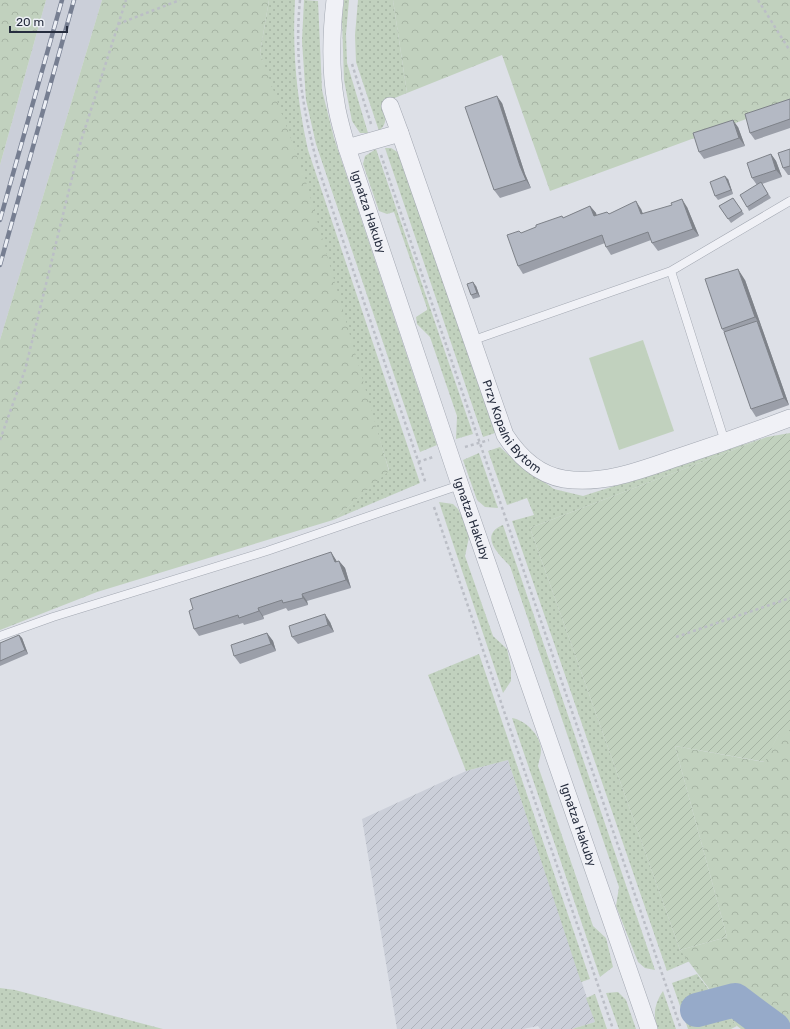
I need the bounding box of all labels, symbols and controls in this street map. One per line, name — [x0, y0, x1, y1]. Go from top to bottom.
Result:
scale bar — [10, 8, 67, 34]
text: 20 m — [16, 15, 44, 29]
street label: Ignatza Hakuby — [348, 168, 389, 256]
street label: Przy Kopalni Bytom — [479, 378, 544, 476]
street label: Ignatza Hakuby — [451, 476, 493, 563]
street label: Ignatza Hakuby — [557, 782, 599, 869]

